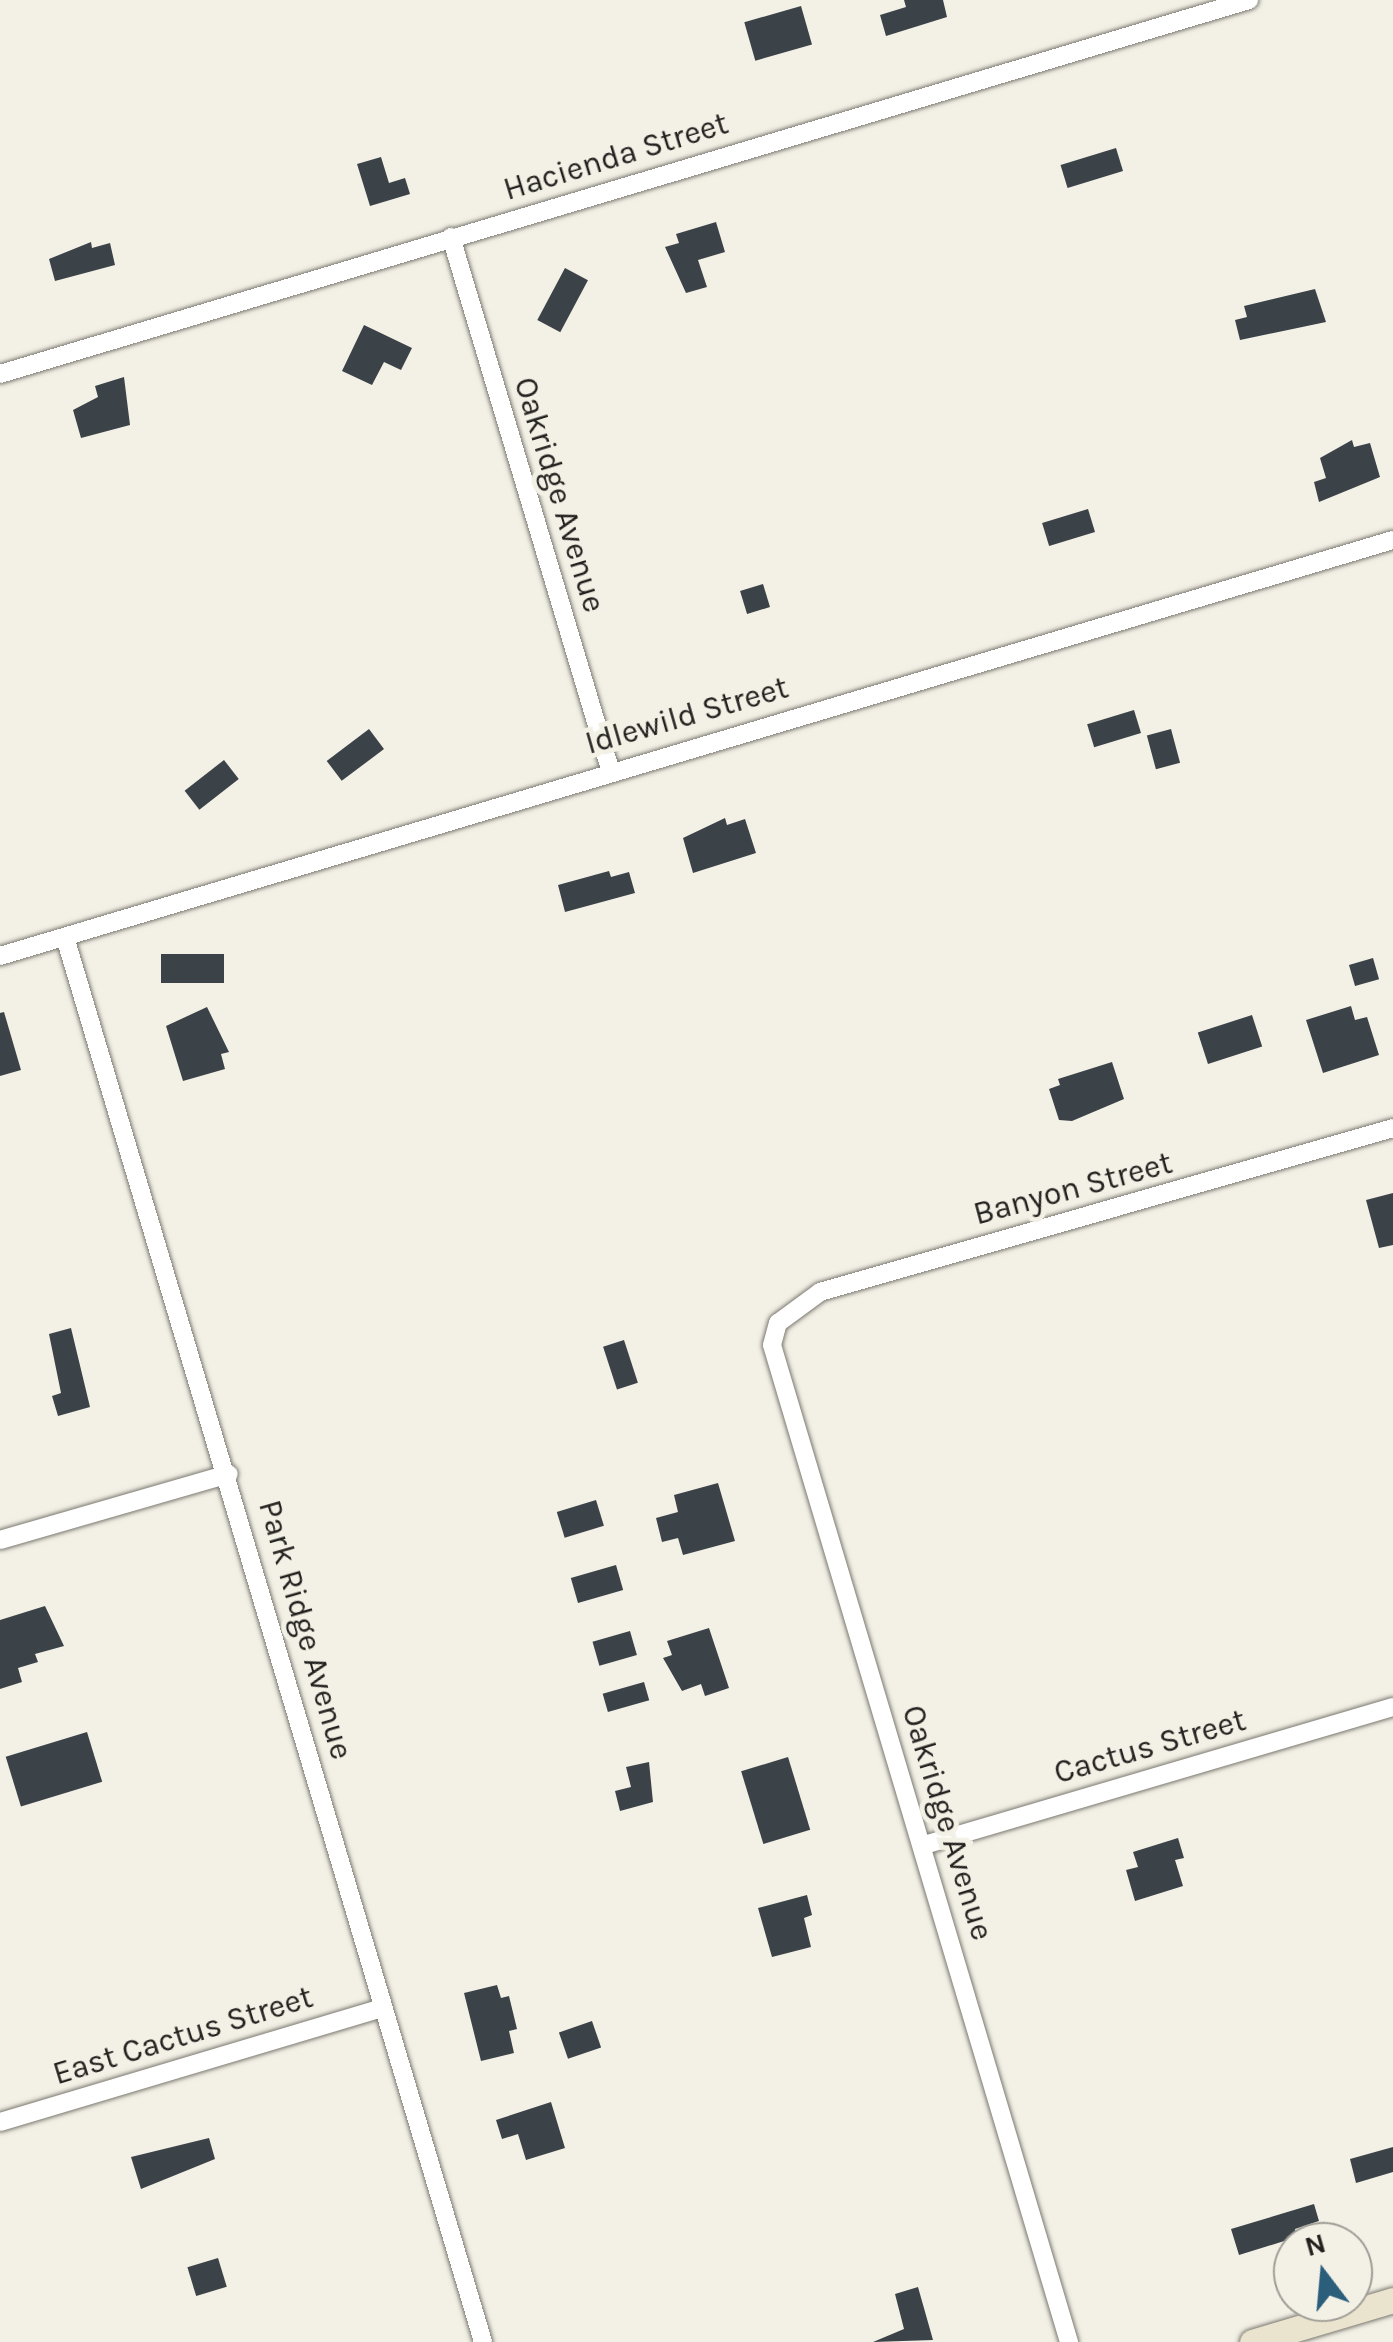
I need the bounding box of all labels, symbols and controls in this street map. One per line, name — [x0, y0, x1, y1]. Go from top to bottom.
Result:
street label: Hacienda Street — [499, 105, 733, 209]
street label: Oakridge Avenue — [505, 373, 613, 617]
street label: Idlewild Street — [581, 669, 793, 763]
street label: Banyon Street — [970, 1144, 1176, 1234]
street label: Park Ridge Avenue — [250, 1496, 360, 1764]
street label: Oakridge Avenue — [893, 1701, 1001, 1945]
street label: Cactus Street — [1050, 1701, 1250, 1793]
street label: East Cactus Street — [49, 1978, 317, 2094]
north arrow — [1273, 2222, 1373, 2322]
text: N — [1301, 2226, 1329, 2263]

